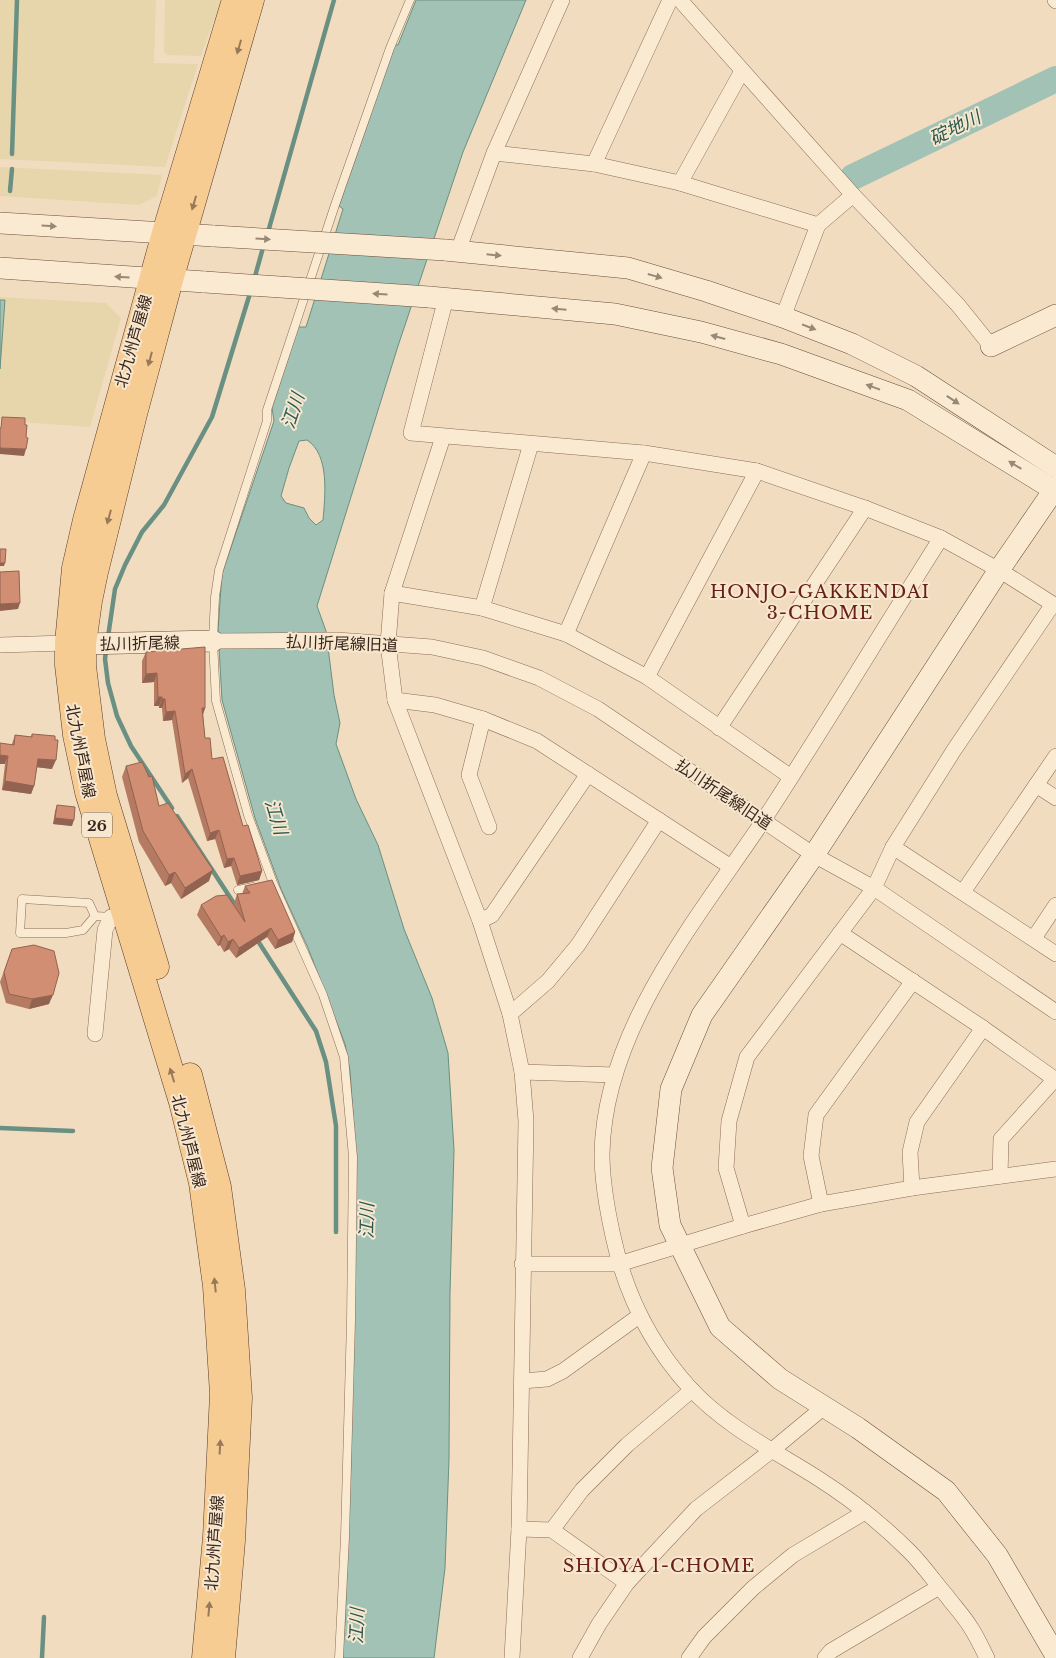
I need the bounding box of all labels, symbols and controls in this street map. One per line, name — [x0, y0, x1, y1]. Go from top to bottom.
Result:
one-way arrow — [234, 39, 242, 54]
water label: 碇地川 — [926, 105, 986, 150]
one-way arrow — [189, 196, 197, 211]
one-way arrow — [41, 223, 57, 231]
one-way arrow — [255, 236, 271, 244]
one-way arrow — [486, 251, 502, 259]
one-way arrow — [647, 272, 662, 280]
one-way arrow — [114, 273, 130, 281]
one-way arrow — [372, 289, 388, 297]
street label: 北九州芦屋線 — [110, 292, 156, 390]
one-way arrow — [550, 304, 566, 312]
one-way arrow — [802, 323, 817, 331]
one-way arrow — [711, 332, 726, 340]
one-way arrow — [146, 352, 154, 367]
one-way arrow — [865, 383, 880, 390]
water label: 江川 — [277, 389, 310, 432]
one-way arrow — [947, 395, 960, 405]
one-way arrow — [1008, 461, 1021, 470]
one-way arrow — [104, 509, 112, 524]
district label: HONJO-GAKKENDAI 3-CHOME — [710, 581, 930, 624]
street label: 払川折尾線旧道 — [286, 631, 398, 655]
street label: 払川折尾線 — [100, 632, 180, 654]
street label: 北九州芦屋線 — [62, 702, 100, 800]
street label: 払川折尾線旧道 — [672, 754, 776, 834]
water label: 江川 — [260, 797, 292, 839]
road number: 26 — [82, 812, 112, 838]
one-way arrow — [168, 1067, 176, 1082]
street label: 北九州芦屋線 — [168, 1092, 210, 1190]
water label: 江川 — [356, 1201, 378, 1239]
one-way arrow — [211, 1277, 219, 1293]
one-way arrow — [216, 1439, 224, 1455]
street label: 北九州芦屋線 — [201, 1494, 227, 1592]
district label: SHIOYA 1-CHOME — [563, 1555, 755, 1577]
one-way arrow — [205, 1601, 213, 1617]
water label: 江川 — [345, 1606, 369, 1644]

